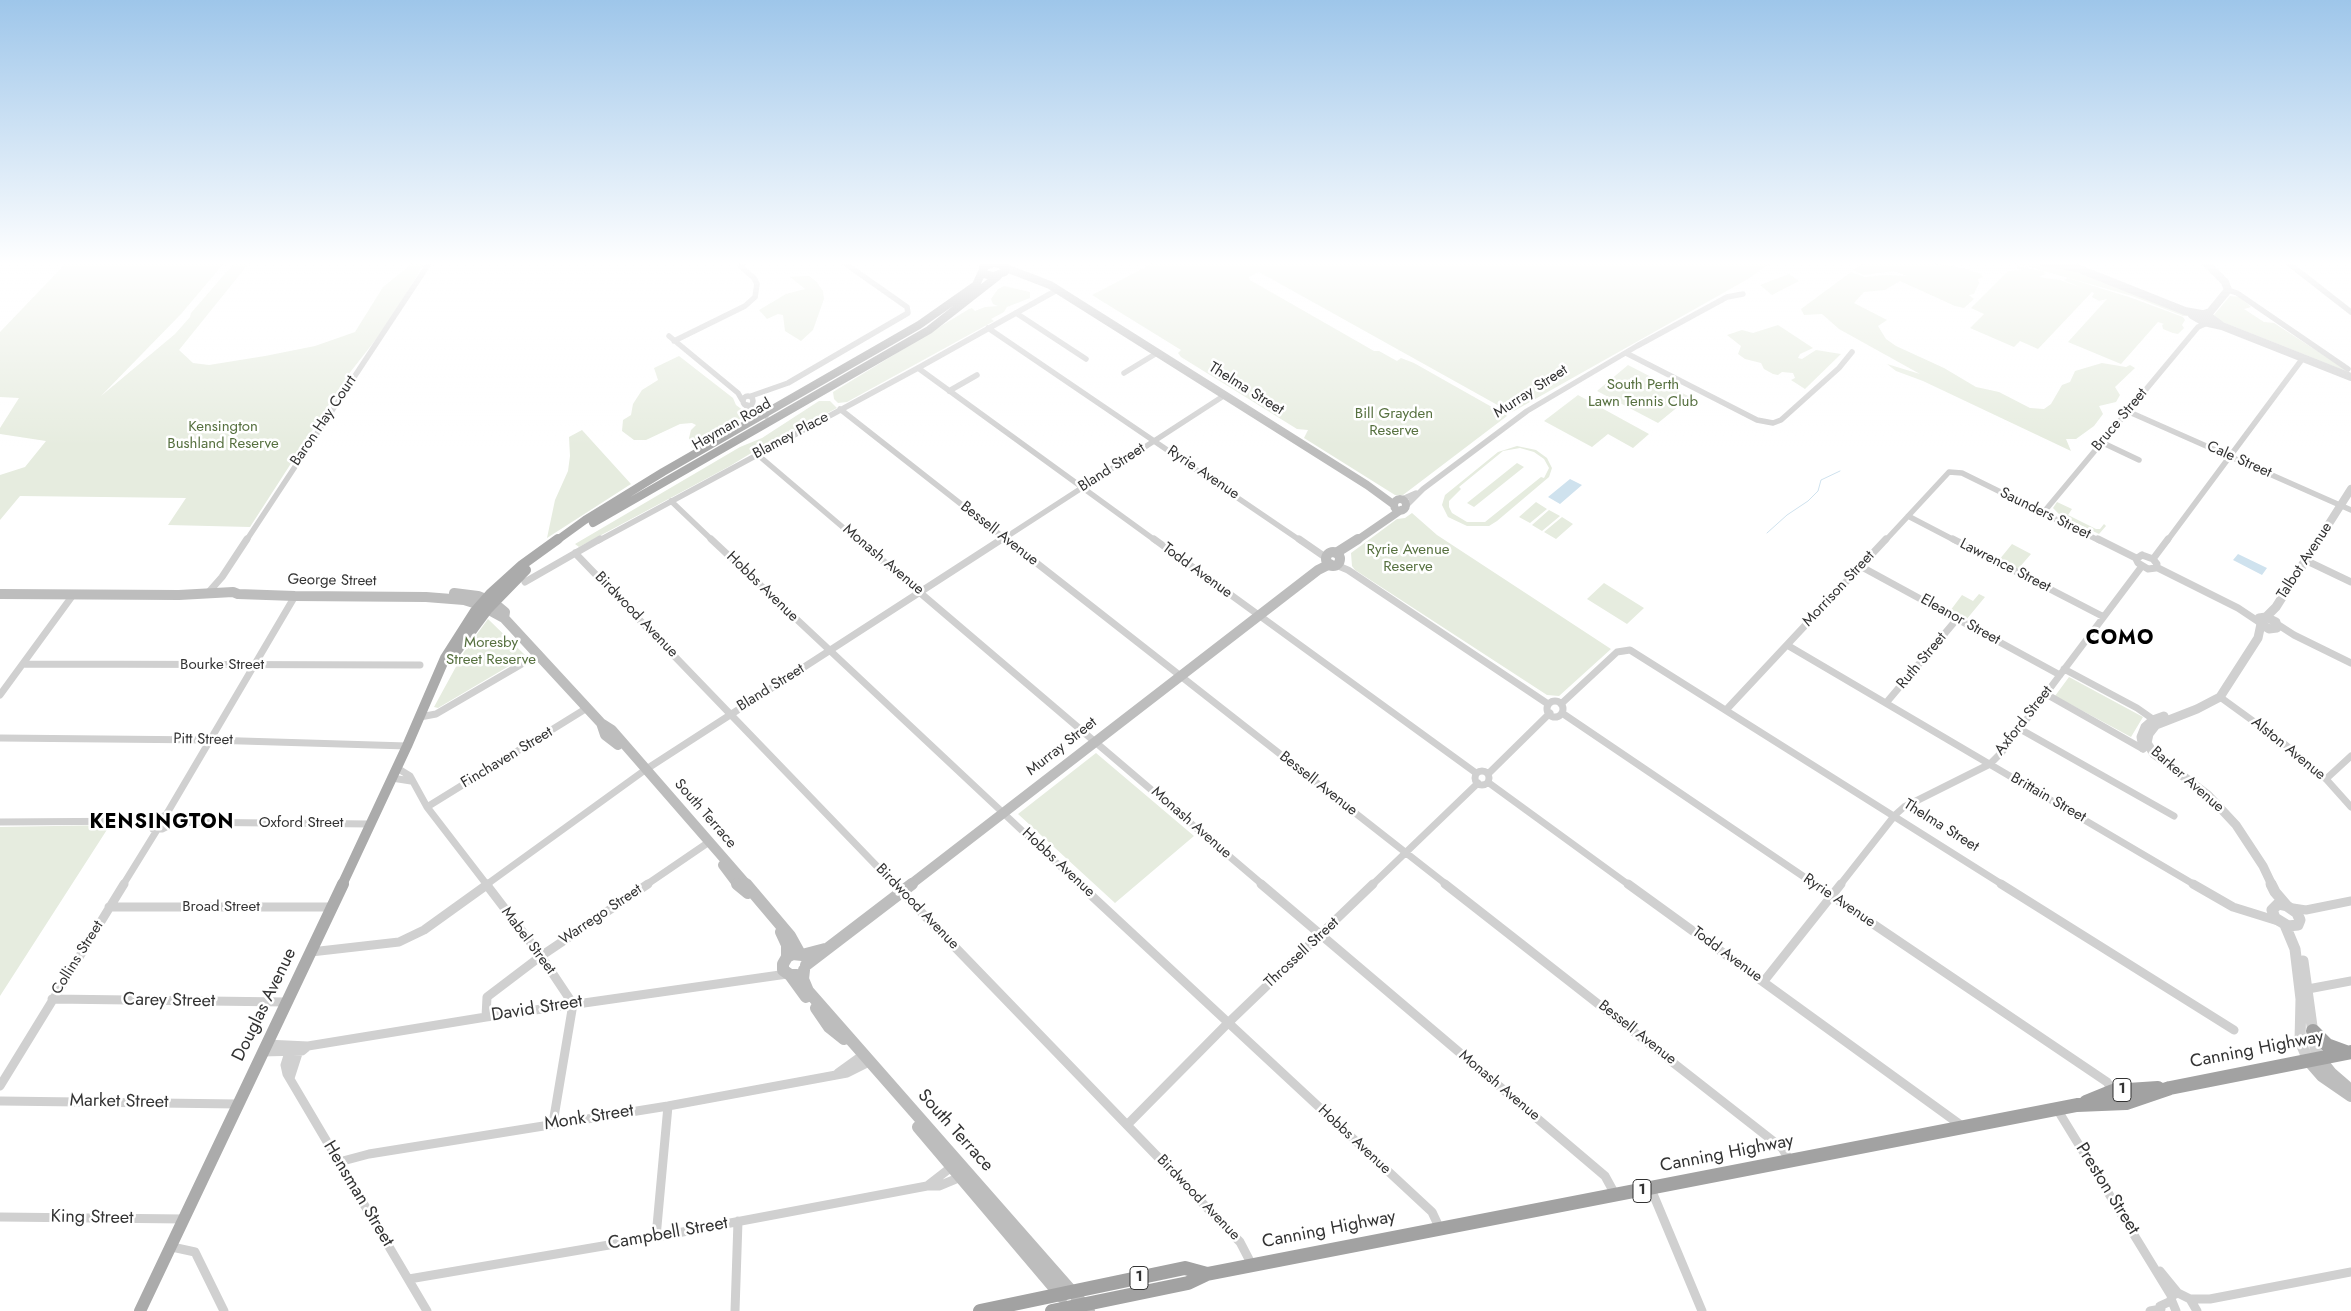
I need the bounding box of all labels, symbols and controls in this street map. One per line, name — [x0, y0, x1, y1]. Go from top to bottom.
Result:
street label: Thelma Street — [1205, 359, 1287, 419]
street label: Murray Street — [1491, 361, 1571, 423]
street label: Baron Hay Court — [287, 372, 361, 470]
park label: South Perth Lawn Tennis Club — [1588, 376, 1698, 411]
street label: Bruce Street — [2088, 385, 2152, 455]
street label: Hayman Road — [689, 395, 775, 455]
park label: Bill Grayden Reserve — [1355, 405, 1433, 440]
street label: Blamey Place — [750, 409, 832, 463]
park label: Kensington Bushland Reserve — [167, 418, 279, 453]
street label: Cale Street — [2204, 438, 2274, 482]
street label: Bland Street — [1075, 440, 1149, 496]
street label: Ryrie Avenue — [1164, 442, 1242, 504]
street label: Saunders Street — [1997, 484, 2093, 544]
street label: Bessell Avenue — [956, 498, 1042, 570]
street label: Talbot Avenue — [2274, 519, 2336, 603]
street label: Monash Avenue — [839, 521, 927, 599]
street label: Lawrence Street — [1956, 535, 2054, 597]
street label: Todd Avenue — [1159, 540, 1235, 602]
park label: Ryrie Avenue Reserve — [1367, 541, 1449, 576]
street label: Morrison Street — [1799, 547, 1879, 631]
street label: Hobbs Avenue — [722, 548, 802, 626]
street label: Birdwood Avenue — [591, 568, 681, 662]
street label: George Street — [287, 571, 377, 591]
street label: Eleanor Street — [1917, 591, 2003, 649]
district label: COMO — [2085, 627, 2155, 651]
street label: Ruth Street — [1893, 629, 1951, 693]
park label: Moresby Street Reserve — [446, 634, 536, 669]
street label: Bourke Street — [180, 656, 264, 674]
street label: Bland Street — [734, 660, 808, 716]
street label: Axford Street — [1991, 683, 2057, 759]
street label: Murray Street — [1023, 714, 1101, 780]
street label: Alston Avenue — [2247, 714, 2329, 784]
street label: Finchaven Street — [458, 724, 556, 792]
street label: Pitt Street — [173, 730, 233, 750]
street label: Barker Avenue — [2147, 743, 2227, 817]
street label: Bessell Avenue — [1275, 748, 1361, 820]
street label: Brittain Street — [2007, 769, 2089, 827]
street label: South Terrace — [670, 776, 740, 852]
street label: Monash Avenue — [1147, 783, 1235, 863]
street label: Thelma Street — [1900, 796, 1982, 856]
district label: KENSINGTON — [88, 811, 236, 835]
street label: Oxford Street — [259, 814, 343, 832]
street label: Hobbs Avenue — [1018, 825, 1098, 901]
street label: Birdwood Avenue — [872, 860, 962, 954]
street label: Ryrie Avenue — [1800, 870, 1878, 932]
street label: Warrego Street — [556, 881, 646, 949]
street label: Broad Street — [182, 898, 260, 916]
street label: Mabel Street — [497, 904, 559, 978]
street label: Throssell Street — [1261, 914, 1343, 992]
street label: Collins Street — [48, 918, 108, 998]
street label: Todd Avenue — [1689, 924, 1765, 986]
street label: Douglas Avenue — [228, 945, 302, 1065]
street label: Carey Street — [123, 989, 215, 1013]
street label: David Street — [490, 991, 584, 1027]
street label: Bessell Avenue — [1594, 997, 1680, 1069]
street label: Canning Highway — [2188, 1026, 2326, 1074]
street label: Monash Avenue — [1455, 1047, 1543, 1125]
road number: 1 — [2113, 1078, 2131, 1102]
street label: South Terrace — [913, 1085, 997, 1177]
street label: Market Street — [69, 1090, 169, 1114]
street label: Monk Street — [543, 1100, 635, 1136]
street label: Hobbs Avenue — [1314, 1102, 1394, 1178]
street label: Canning Highway — [1658, 1130, 1796, 1178]
street label: Hensman Street — [318, 1137, 398, 1251]
street label: Preston Street — [2070, 1139, 2144, 1239]
street label: Birdwood Avenue — [1153, 1151, 1243, 1245]
road number: 1 — [1633, 1180, 1651, 1202]
street label: King Street — [50, 1206, 134, 1230]
street label: Canning Highway — [1260, 1206, 1398, 1254]
street label: Campbell Street — [606, 1213, 730, 1255]
road number: 1 — [1130, 1266, 1148, 1290]

